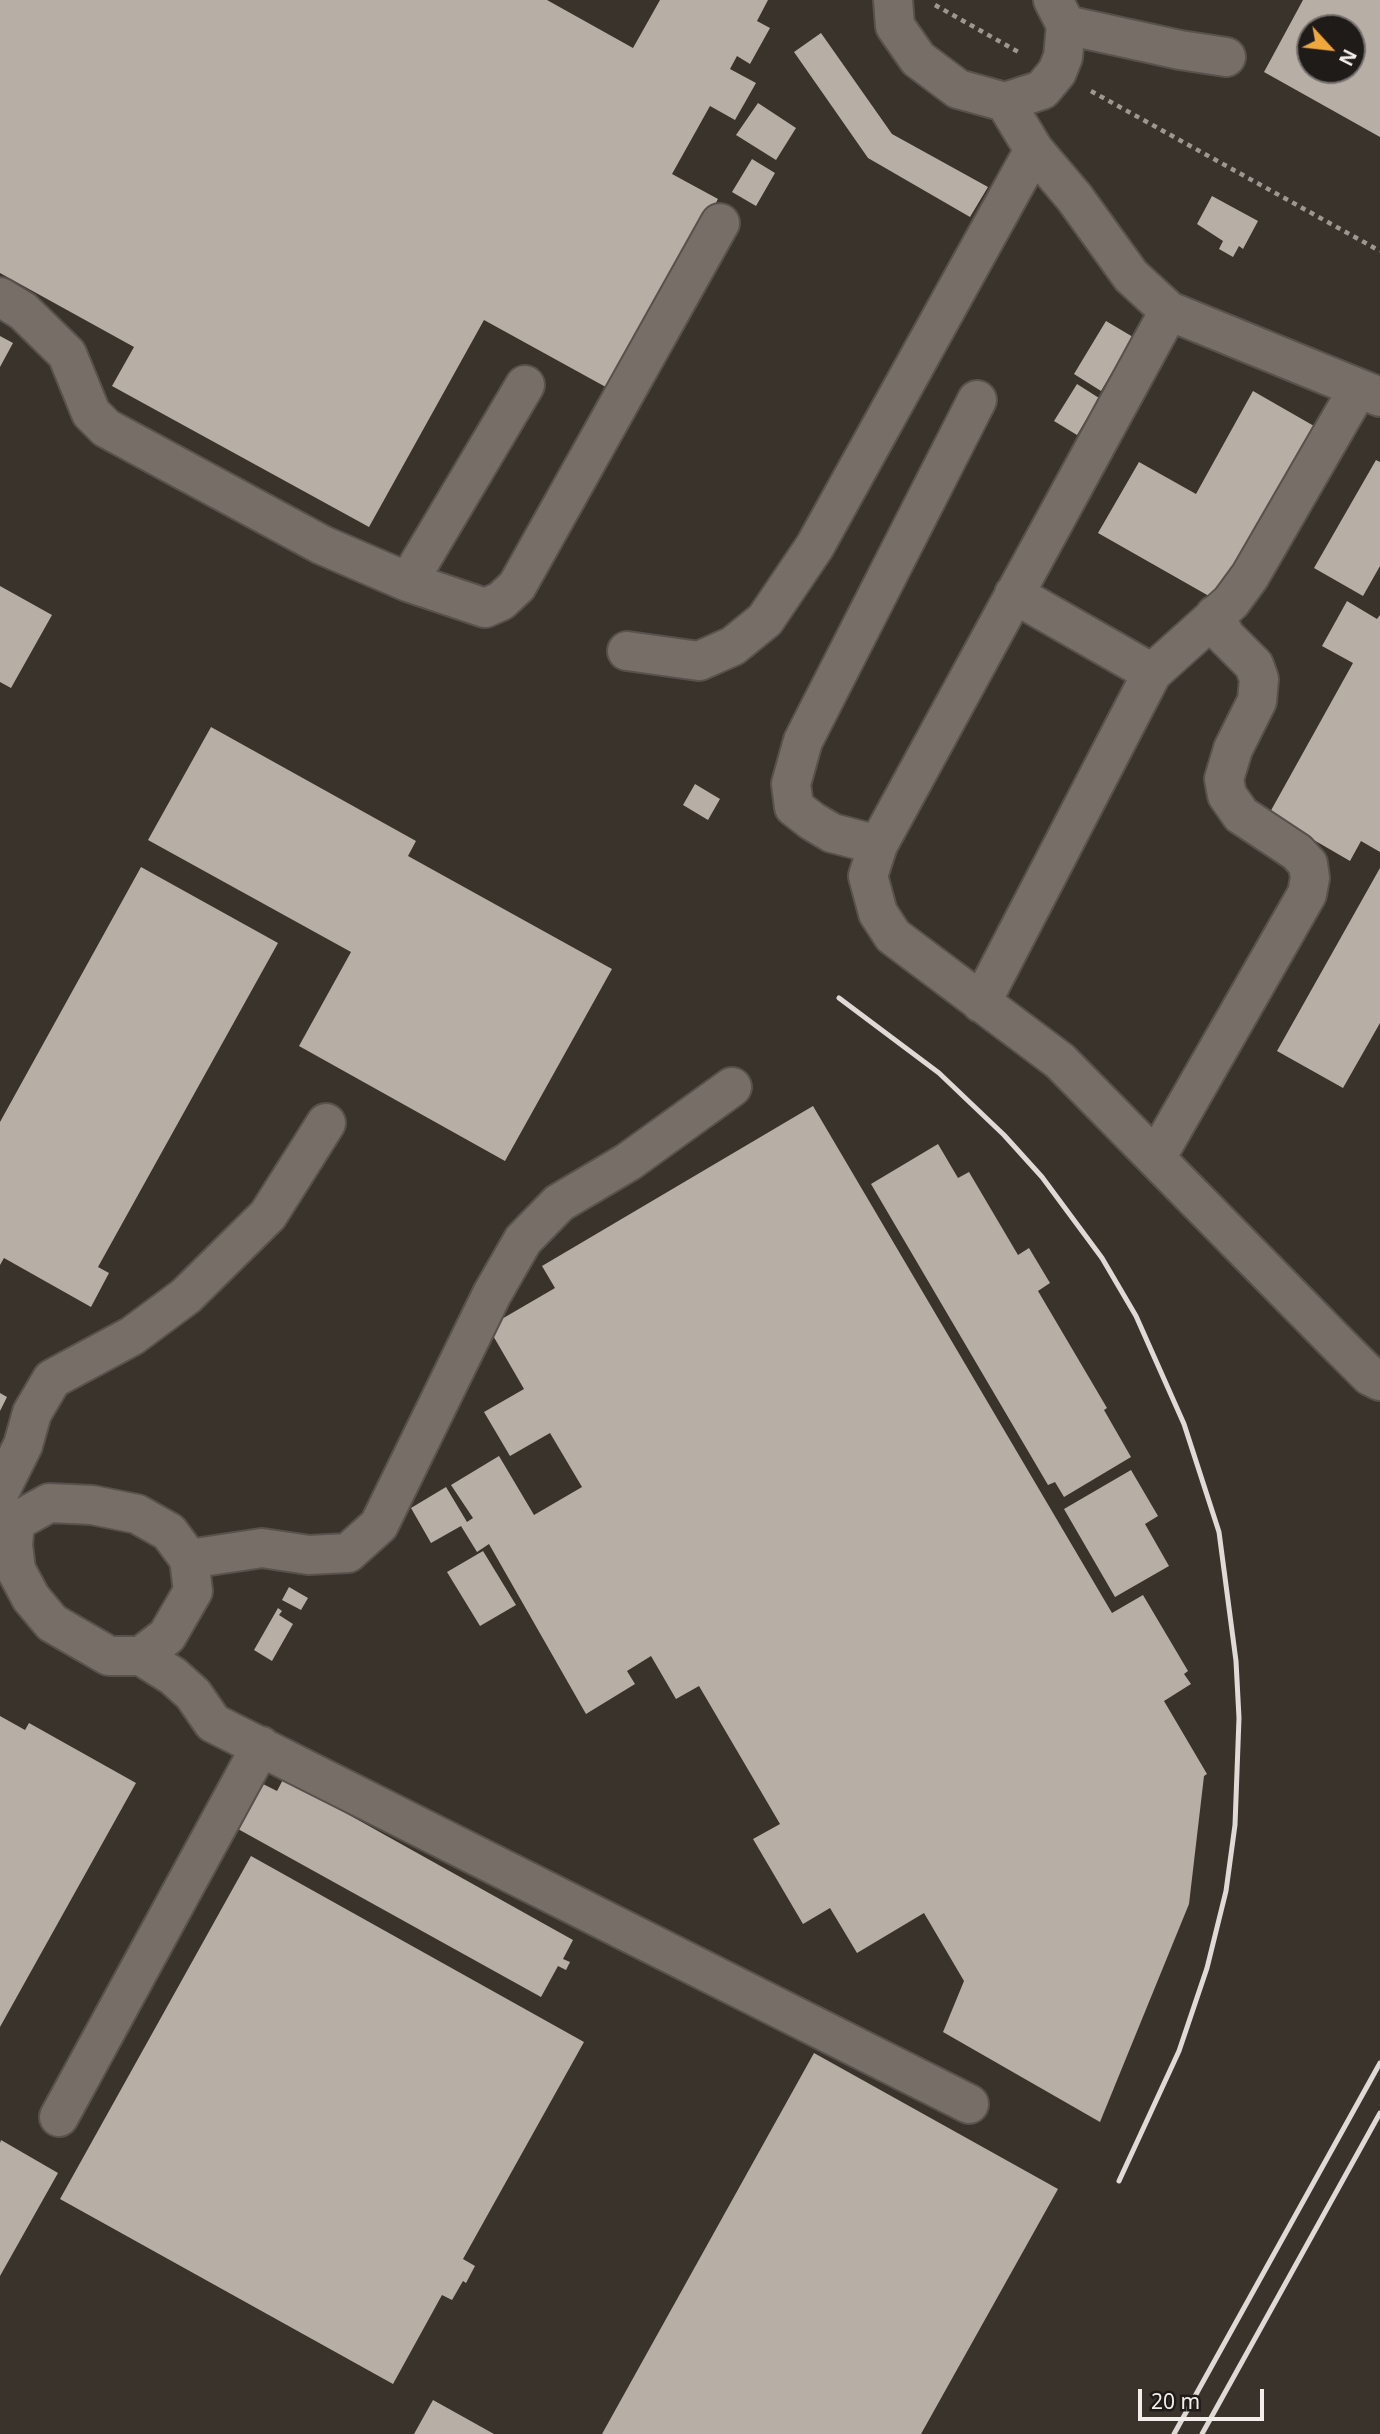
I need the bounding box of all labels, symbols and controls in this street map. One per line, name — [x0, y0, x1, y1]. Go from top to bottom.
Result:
north arrow — [1296, 14, 1366, 84]
text: N — [1333, 45, 1363, 70]
scale bar — [1142, 2374, 1268, 2418]
text: 20 m — [1151, 2387, 1200, 2415]

